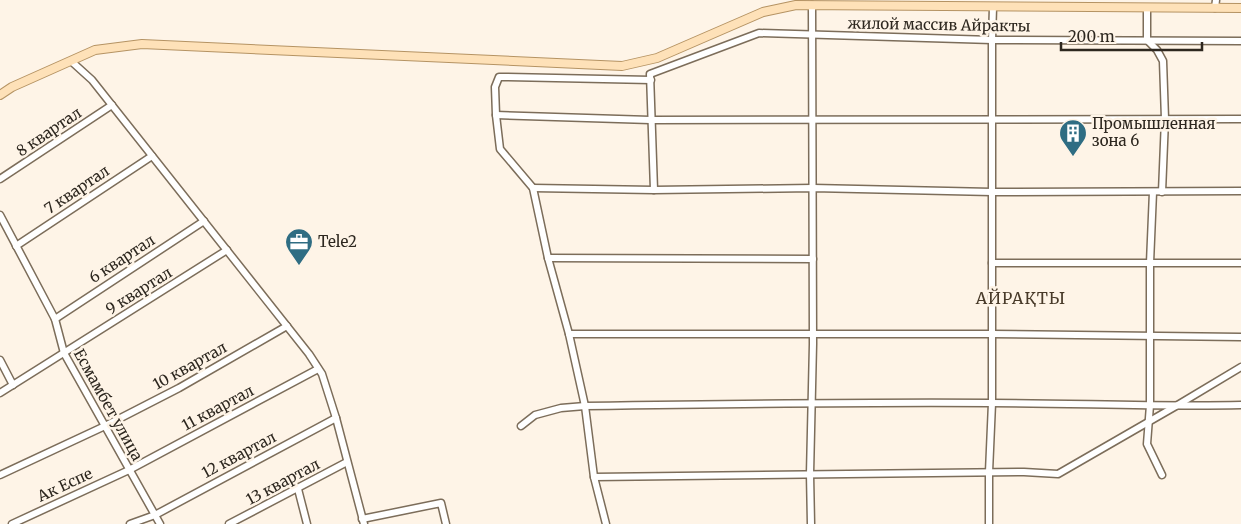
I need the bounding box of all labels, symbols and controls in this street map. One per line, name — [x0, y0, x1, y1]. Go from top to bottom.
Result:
street label: жилой массив Айракты — [847, 13, 1031, 36]
scale bar — [1061, 20, 1202, 52]
text: 200 m — [1068, 27, 1115, 46]
street label: 8 квартал — [13, 103, 85, 160]
place label: Промышленная зона 6 — [1092, 114, 1216, 150]
building icon: Промышленная зона 6 — [1058, 118, 1088, 157]
street label: 7 квартал — [41, 161, 113, 218]
office icon: Tele2 — [284, 227, 314, 266]
street label: 6 квартал — [85, 230, 158, 287]
place label: Tele2 — [318, 232, 357, 251]
street label: 9 квартал — [102, 263, 175, 318]
district label: АЙРАҚТЫ — [975, 288, 1066, 308]
street label: 10 квартал — [150, 338, 230, 394]
street label: Есмамбет улица — [70, 345, 147, 464]
street label: 11 квартал — [179, 381, 257, 434]
street label: 12 квартал — [199, 427, 279, 482]
street label: 13 квартал — [243, 454, 323, 509]
street label: Ак Еспе — [33, 463, 96, 506]

